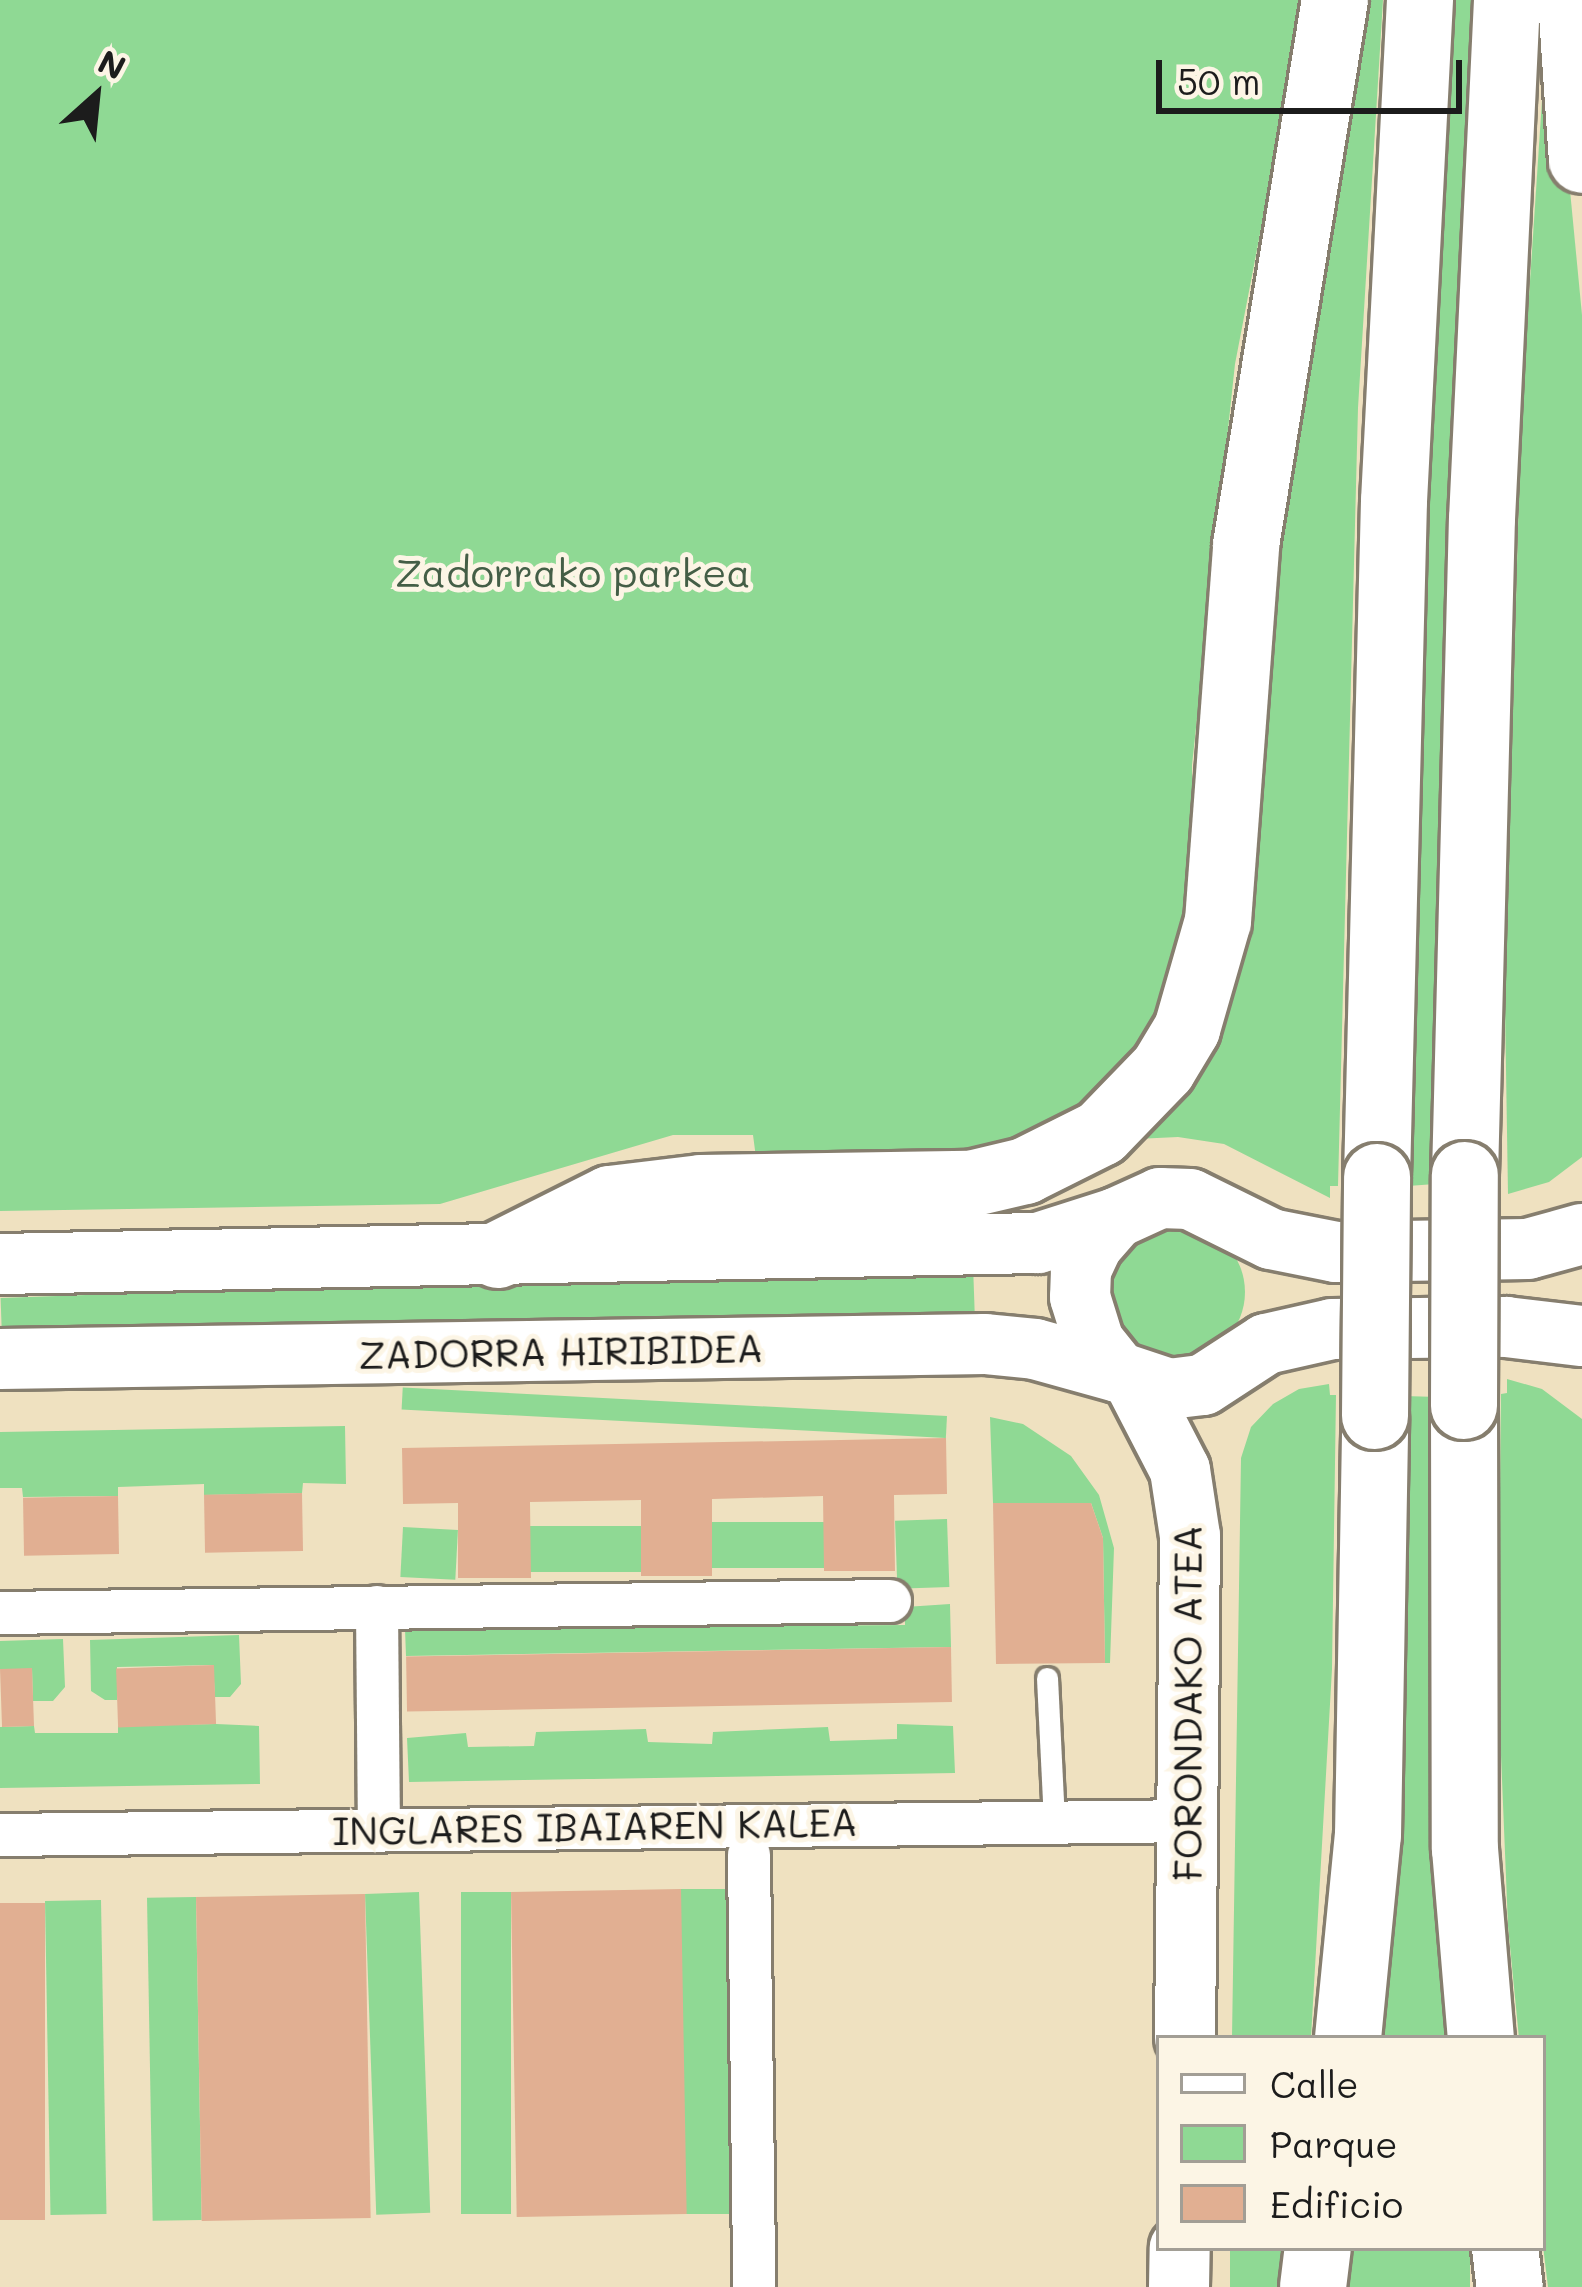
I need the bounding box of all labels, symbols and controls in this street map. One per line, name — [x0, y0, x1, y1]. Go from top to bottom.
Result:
north arrow — [36, 36, 156, 156]
scale bar — [1162, 36, 1468, 110]
text: N — [92, 39, 133, 88]
text: 50 m — [1177, 57, 1260, 104]
park label: Zadorrako parkea — [395, 549, 751, 595]
street label: ZADORRA HIRIBIDEA — [358, 1324, 764, 1378]
street label: FORONDAKO ATEA — [1164, 1525, 1210, 1881]
street label: INGLARES IBAIAREN KALEA — [332, 1798, 858, 1854]
legend — [1156, 2035, 1546, 2251]
text: Calle — [1270, 2060, 1359, 2107]
text: Parque — [1270, 2120, 1398, 2167]
text: Edificio — [1270, 2180, 1403, 2227]

